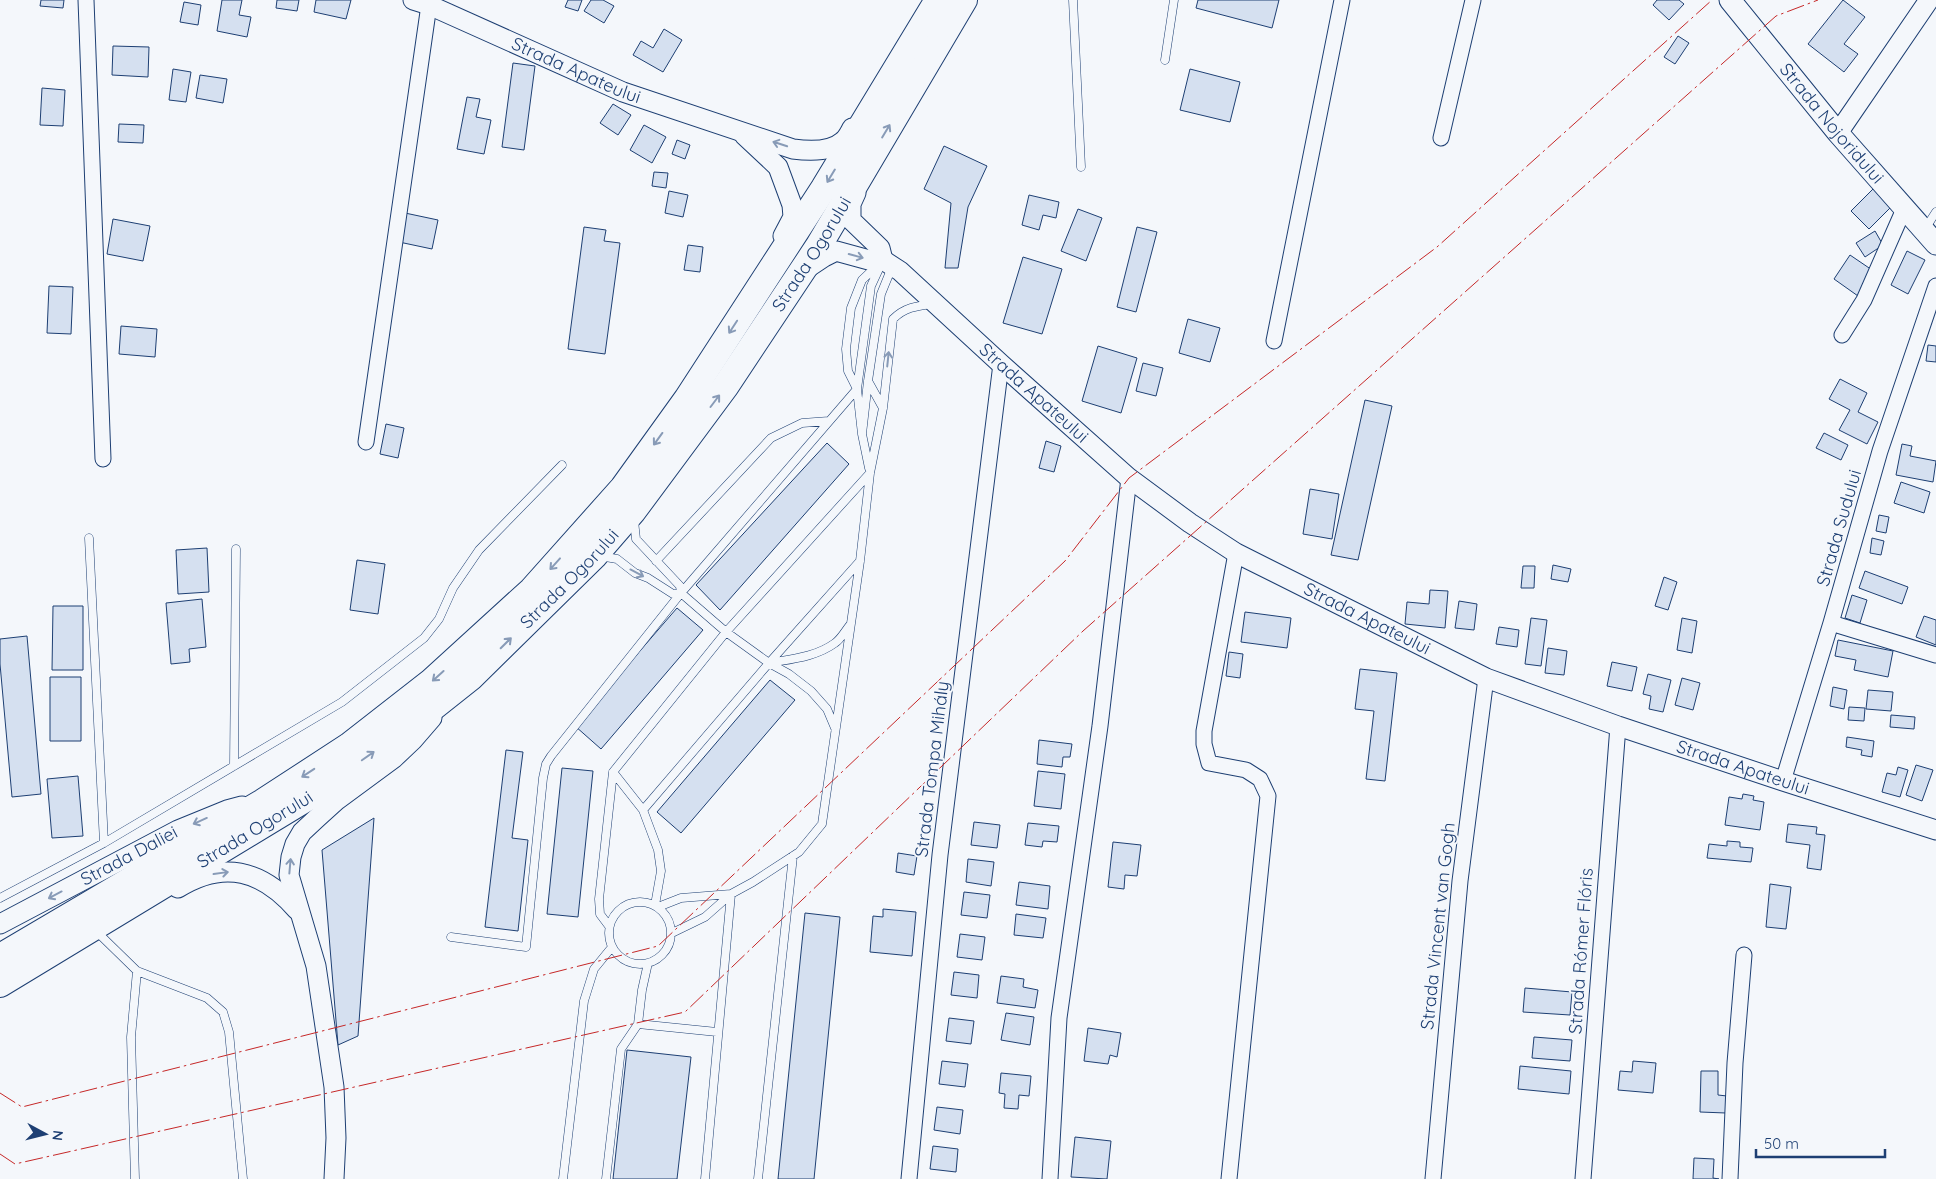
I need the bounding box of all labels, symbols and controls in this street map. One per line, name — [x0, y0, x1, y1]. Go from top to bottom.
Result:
street label: Strada Apateului — [508, 32, 644, 108]
street label: Strada Nojoridului — [1775, 58, 1889, 188]
one-way arrow — [882, 125, 892, 139]
one-way arrow — [772, 139, 788, 148]
one-way arrow — [826, 169, 836, 183]
street label: Strada Ogorului — [766, 192, 856, 316]
one-way arrow — [848, 252, 864, 261]
one-way arrow — [728, 320, 738, 334]
street label: Strada Apateului — [975, 338, 1094, 447]
one-way arrow — [883, 352, 893, 368]
one-way arrow — [709, 395, 720, 408]
one-way arrow — [653, 431, 663, 445]
street label: Strada Sudului — [1811, 467, 1866, 589]
street label: Strada Ogorului — [515, 524, 624, 633]
one-way arrow — [550, 557, 561, 570]
one-way arrow — [630, 568, 645, 578]
street label: Strada Apateului — [1300, 577, 1435, 659]
one-way arrow — [500, 637, 512, 649]
one-way arrow — [431, 670, 444, 682]
street label: Strada Tompa Mihály — [909, 680, 954, 858]
street label: Strada Apateului — [1674, 734, 1813, 800]
one-way arrow — [361, 751, 375, 761]
one-way arrow — [301, 768, 315, 779]
street label: Strada Ogorului — [192, 785, 317, 873]
one-way arrow — [193, 816, 208, 826]
street label: Strada Daliei — [76, 820, 181, 890]
street label: Strada Vincent van Gogh — [1415, 821, 1460, 1031]
one-way arrow — [285, 858, 295, 874]
street label: Strada Rómer Flóris — [1563, 867, 1598, 1035]
one-way arrow — [212, 868, 228, 878]
one-way arrow — [48, 890, 63, 900]
north arrow — [20, 1109, 70, 1159]
scale bar — [1756, 1126, 1885, 1158]
text: N — [48, 1129, 67, 1142]
text: 50 m — [1764, 1134, 1799, 1153]

